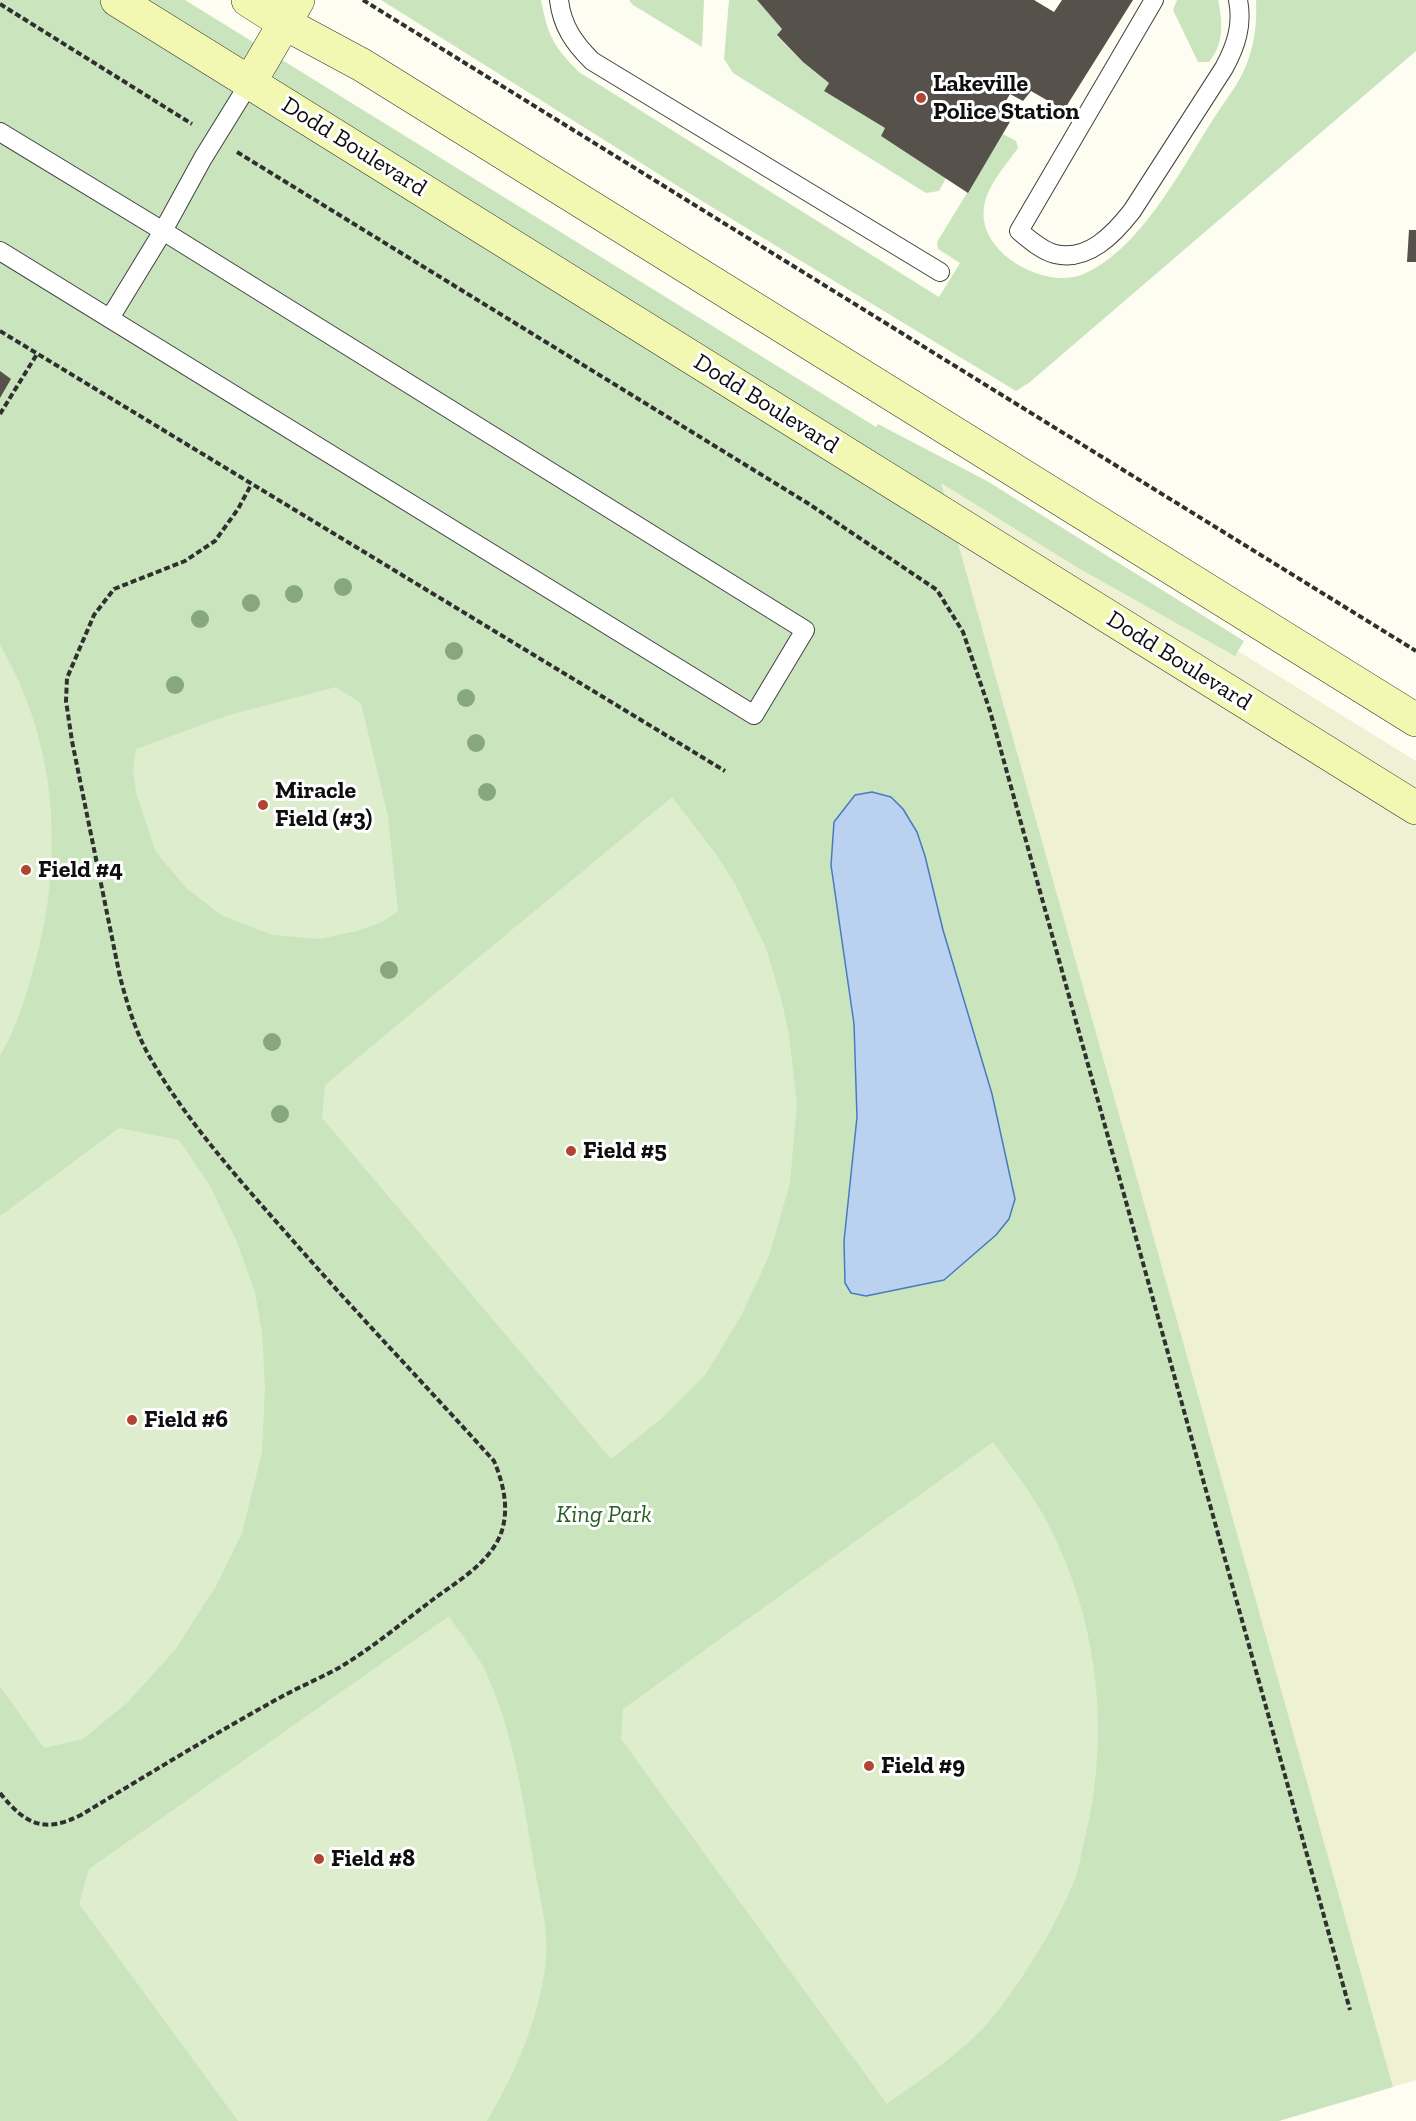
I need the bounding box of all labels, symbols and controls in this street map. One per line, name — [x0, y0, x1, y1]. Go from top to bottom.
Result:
place label: Lakeville Police Station — [933, 70, 1079, 126]
street label: Dodd Boulevard — [276, 91, 432, 203]
marker: Lakeville Police Station — [914, 91, 928, 105]
street label: Dodd Boulevard — [688, 348, 844, 460]
street label: Dodd Boulevard — [1101, 605, 1257, 717]
place label: Miracle Field (#3) — [275, 777, 372, 833]
marker: Miracle Field (#3) — [256, 798, 270, 812]
place label: Field #4 — [38, 856, 123, 884]
marker: Field #4 — [19, 863, 33, 877]
place label: Field #5 — [583, 1137, 667, 1165]
marker: Field #5 — [564, 1144, 578, 1158]
place label: Field #6 — [144, 1406, 228, 1434]
marker: Field #6 — [125, 1413, 139, 1427]
park label: King Park — [556, 1501, 652, 1529]
place label: Field #9 — [881, 1752, 965, 1780]
marker: Field #9 — [862, 1759, 876, 1773]
place label: Field #8 — [331, 1845, 415, 1873]
marker: Field #8 — [312, 1852, 326, 1866]

